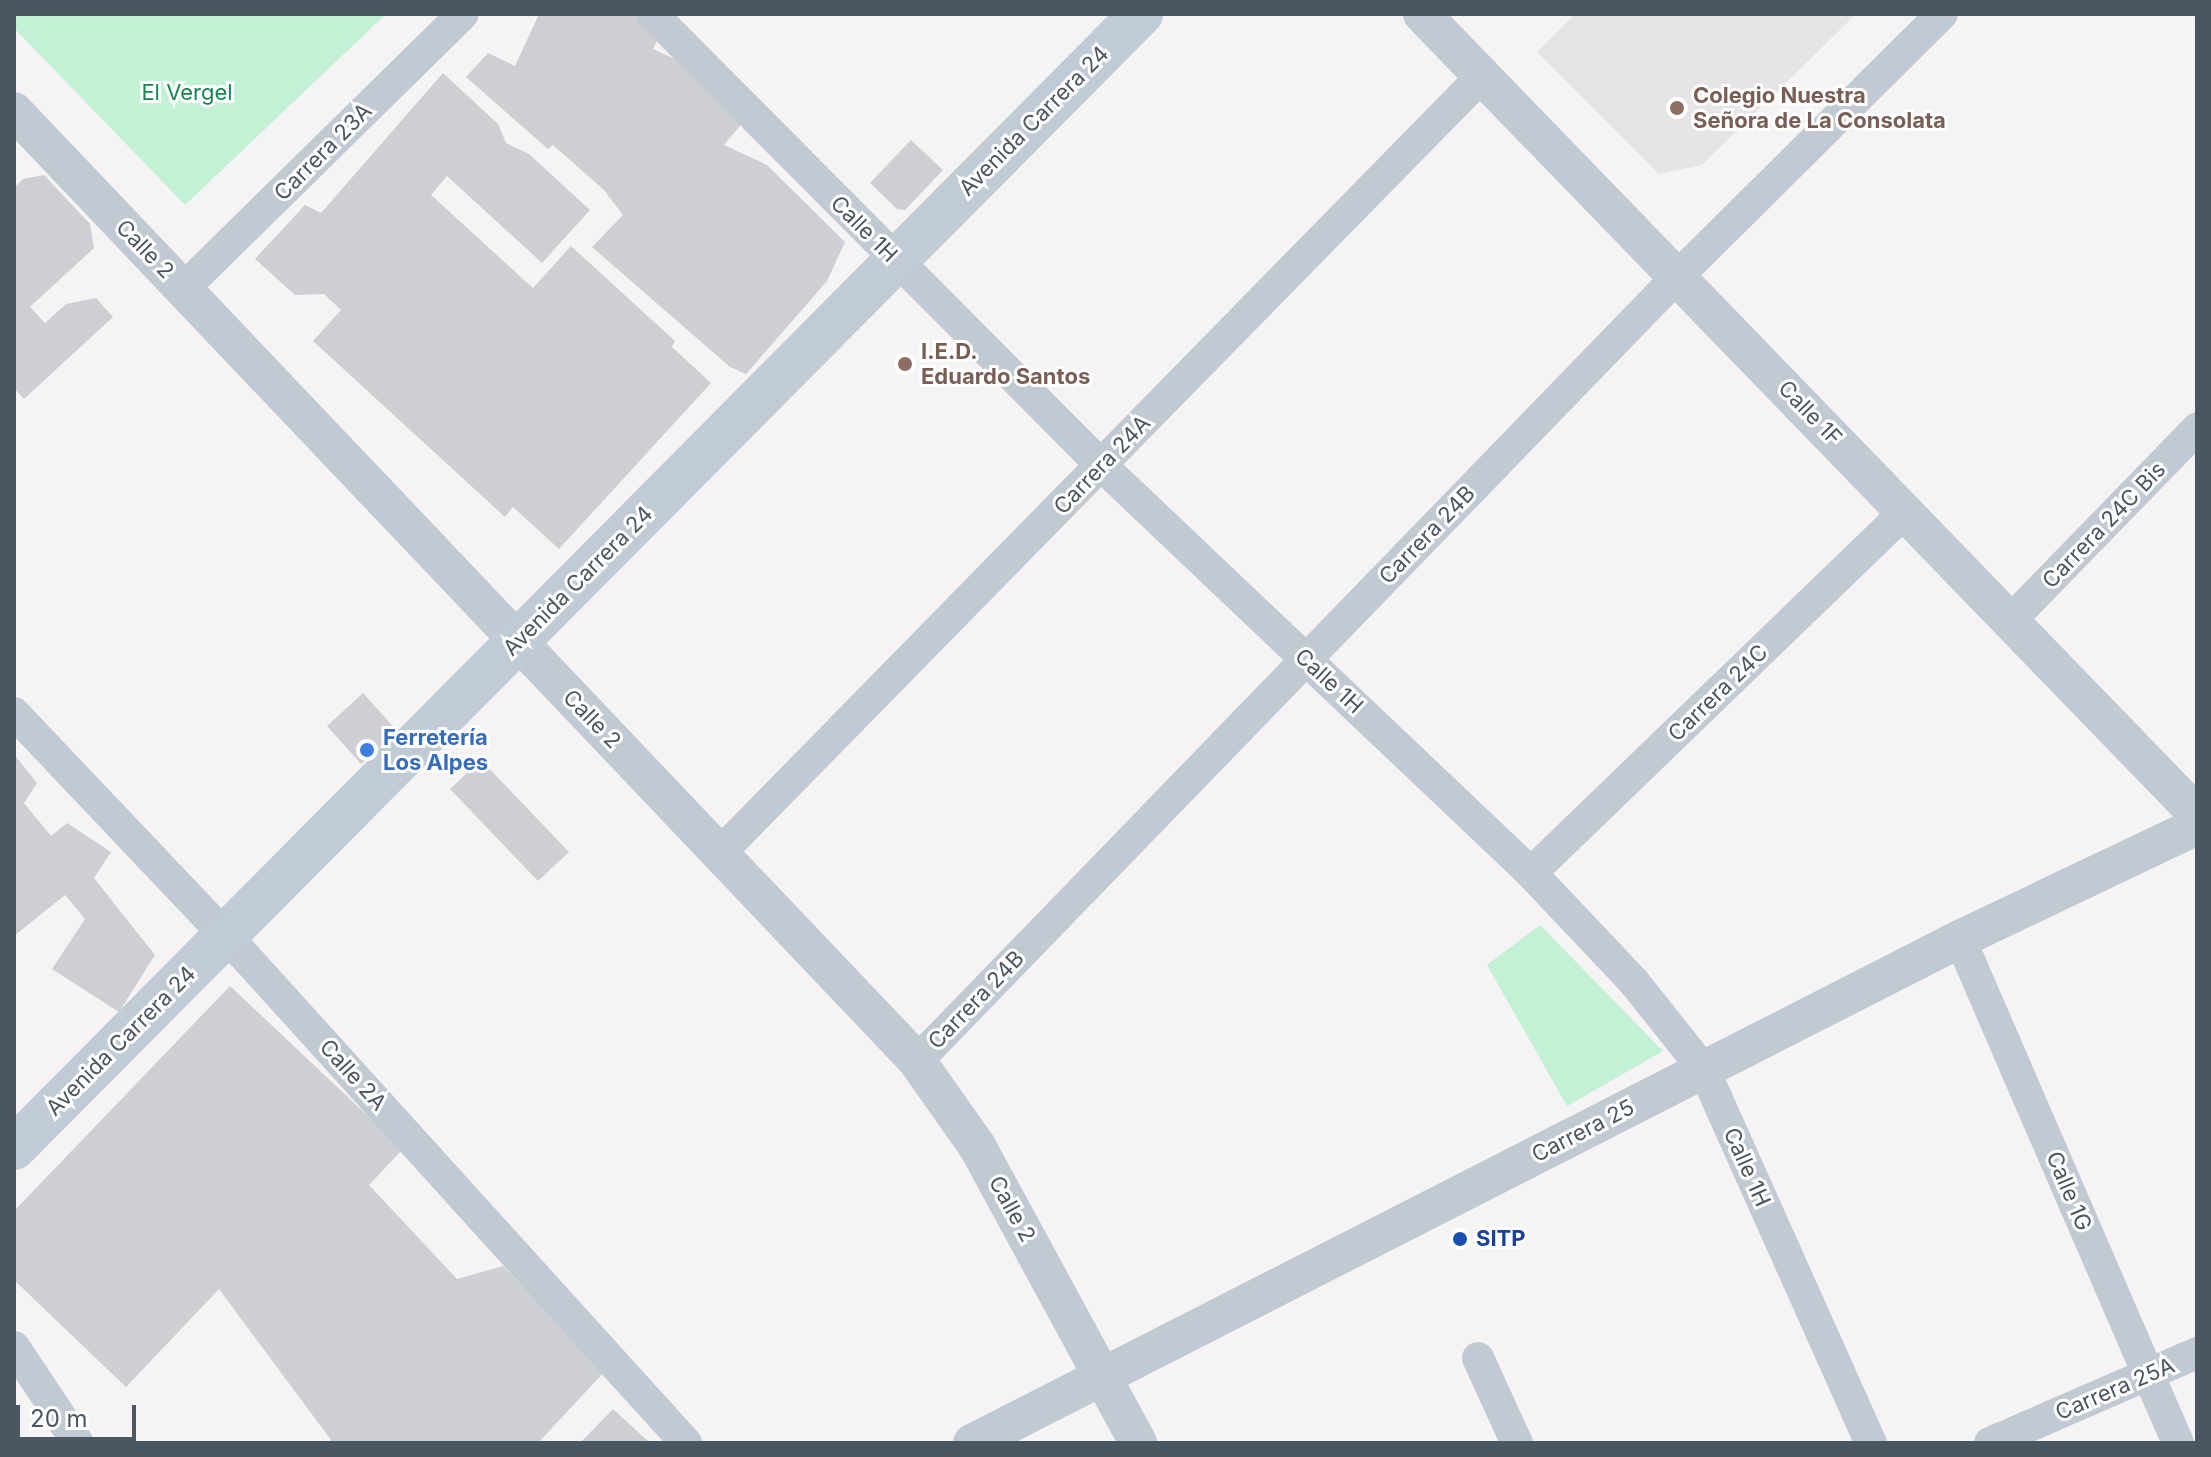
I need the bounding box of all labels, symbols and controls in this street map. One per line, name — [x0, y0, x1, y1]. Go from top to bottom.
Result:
street label: Avenida Carrera 24 — [954, 41, 1114, 201]
park label: El Vergel — [141, 80, 233, 106]
place label: Colegio Nuestra Señora de La Consolata — [1693, 82, 1946, 134]
street label: Carrera 23A — [269, 98, 377, 206]
marker: Colegio Nuestra Señora de La Consolata — [1668, 99, 1686, 117]
street label: Calle 1H — [825, 190, 903, 268]
street label: Calle 2 — [111, 214, 179, 284]
place label: I.E.D. Eduardo Santos — [921, 338, 1090, 390]
marker: I.E.D. Eduardo Santos — [896, 355, 914, 373]
street label: Calle 1F — [1773, 375, 1847, 451]
street label: Carrera 24A — [1048, 410, 1156, 520]
street label: Carrera 24C Bis — [2037, 456, 2171, 594]
street label: Carrera 24B — [1374, 480, 1480, 590]
street label: Avenida Carrera 24 — [498, 501, 658, 661]
street label: Carrera 24C — [1663, 639, 1773, 747]
street label: Calle 1H — [1290, 643, 1368, 719]
street label: Calle 2 — [558, 684, 626, 754]
place label: Ferretería Los Alpes — [383, 724, 488, 776]
marker: Ferretería Los Alpes — [358, 741, 376, 759]
street label: Carrera 24B — [923, 945, 1029, 1055]
street label: Avenida Carrera 24 — [41, 961, 201, 1121]
street label: Calle 2A — [314, 1034, 392, 1116]
street label: Carrera 25 — [1527, 1094, 1639, 1168]
street label: Calle 1H — [1718, 1124, 1776, 1210]
street label: Calle 1G — [2041, 1147, 2097, 1235]
street label: Calle 2 — [983, 1171, 1041, 1247]
place label: SITP — [1476, 1226, 1526, 1252]
marker: SITP — [1451, 1230, 1469, 1248]
street label: Carrera 25A — [2052, 1352, 2178, 1426]
scale bar — [20, 1389, 140, 1439]
text: 20 m — [30, 1404, 88, 1433]

